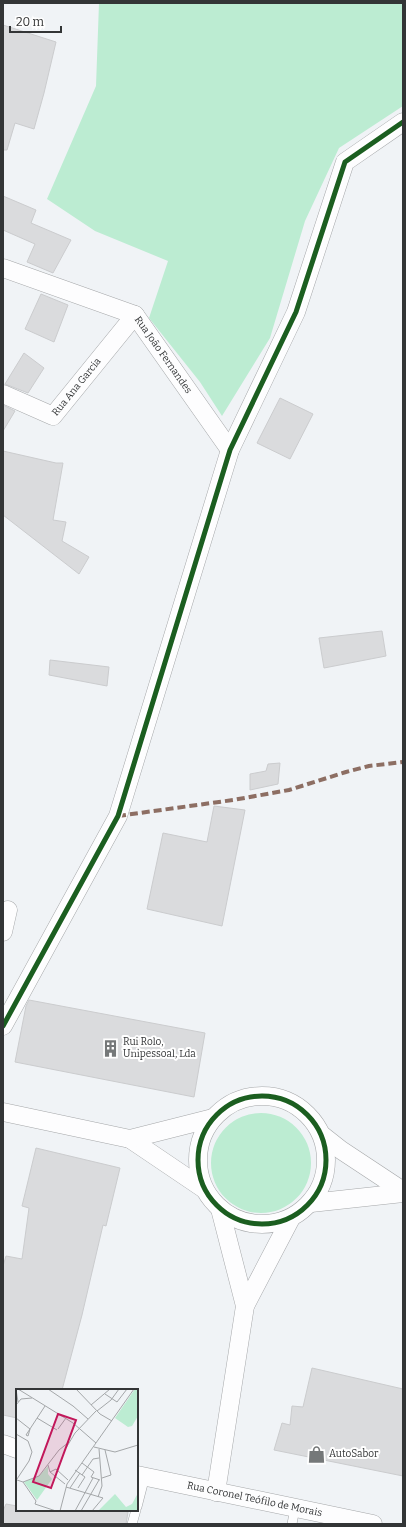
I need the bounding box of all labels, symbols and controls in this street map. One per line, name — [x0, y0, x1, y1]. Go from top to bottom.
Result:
scale bar — [10, 8, 61, 34]
text: 20 m — [16, 15, 45, 29]
street label: Rua João Fernandes — [132, 314, 195, 396]
street label: Rua Ana Garcia — [49, 355, 104, 418]
place label: Rui Rolo, Unipessoal, Lda — [123, 1036, 196, 1060]
building icon: Rui Rolo, Unipessoal, Lda — [100, 1038, 120, 1058]
inset map — [16, 1389, 138, 1511]
shop icon: AutoSabor — [306, 1444, 326, 1464]
place label: AutoSabor — [329, 1448, 379, 1460]
street label: Rua Coronel Teófilo de Morais — [186, 1480, 323, 1519]

